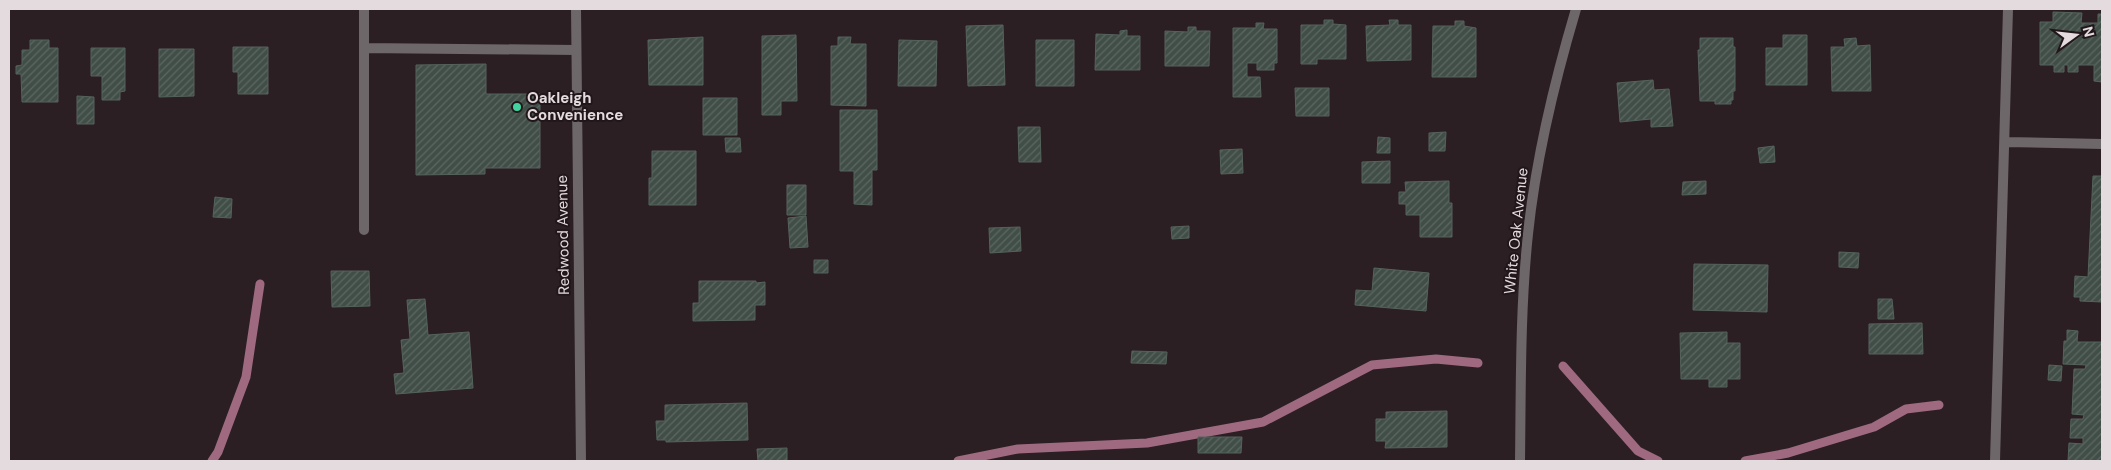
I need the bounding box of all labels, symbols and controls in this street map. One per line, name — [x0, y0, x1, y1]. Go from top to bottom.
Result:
north arrow — [2051, 10, 2101, 60]
text: N — [2079, 24, 2099, 39]
place label: Oakleigh Convenience — [527, 88, 623, 125]
marker: Oakleigh Convenience — [511, 101, 523, 113]
street label: White Oak Avenue — [1499, 167, 1533, 295]
street label: Redwood Avenue — [552, 175, 574, 295]

